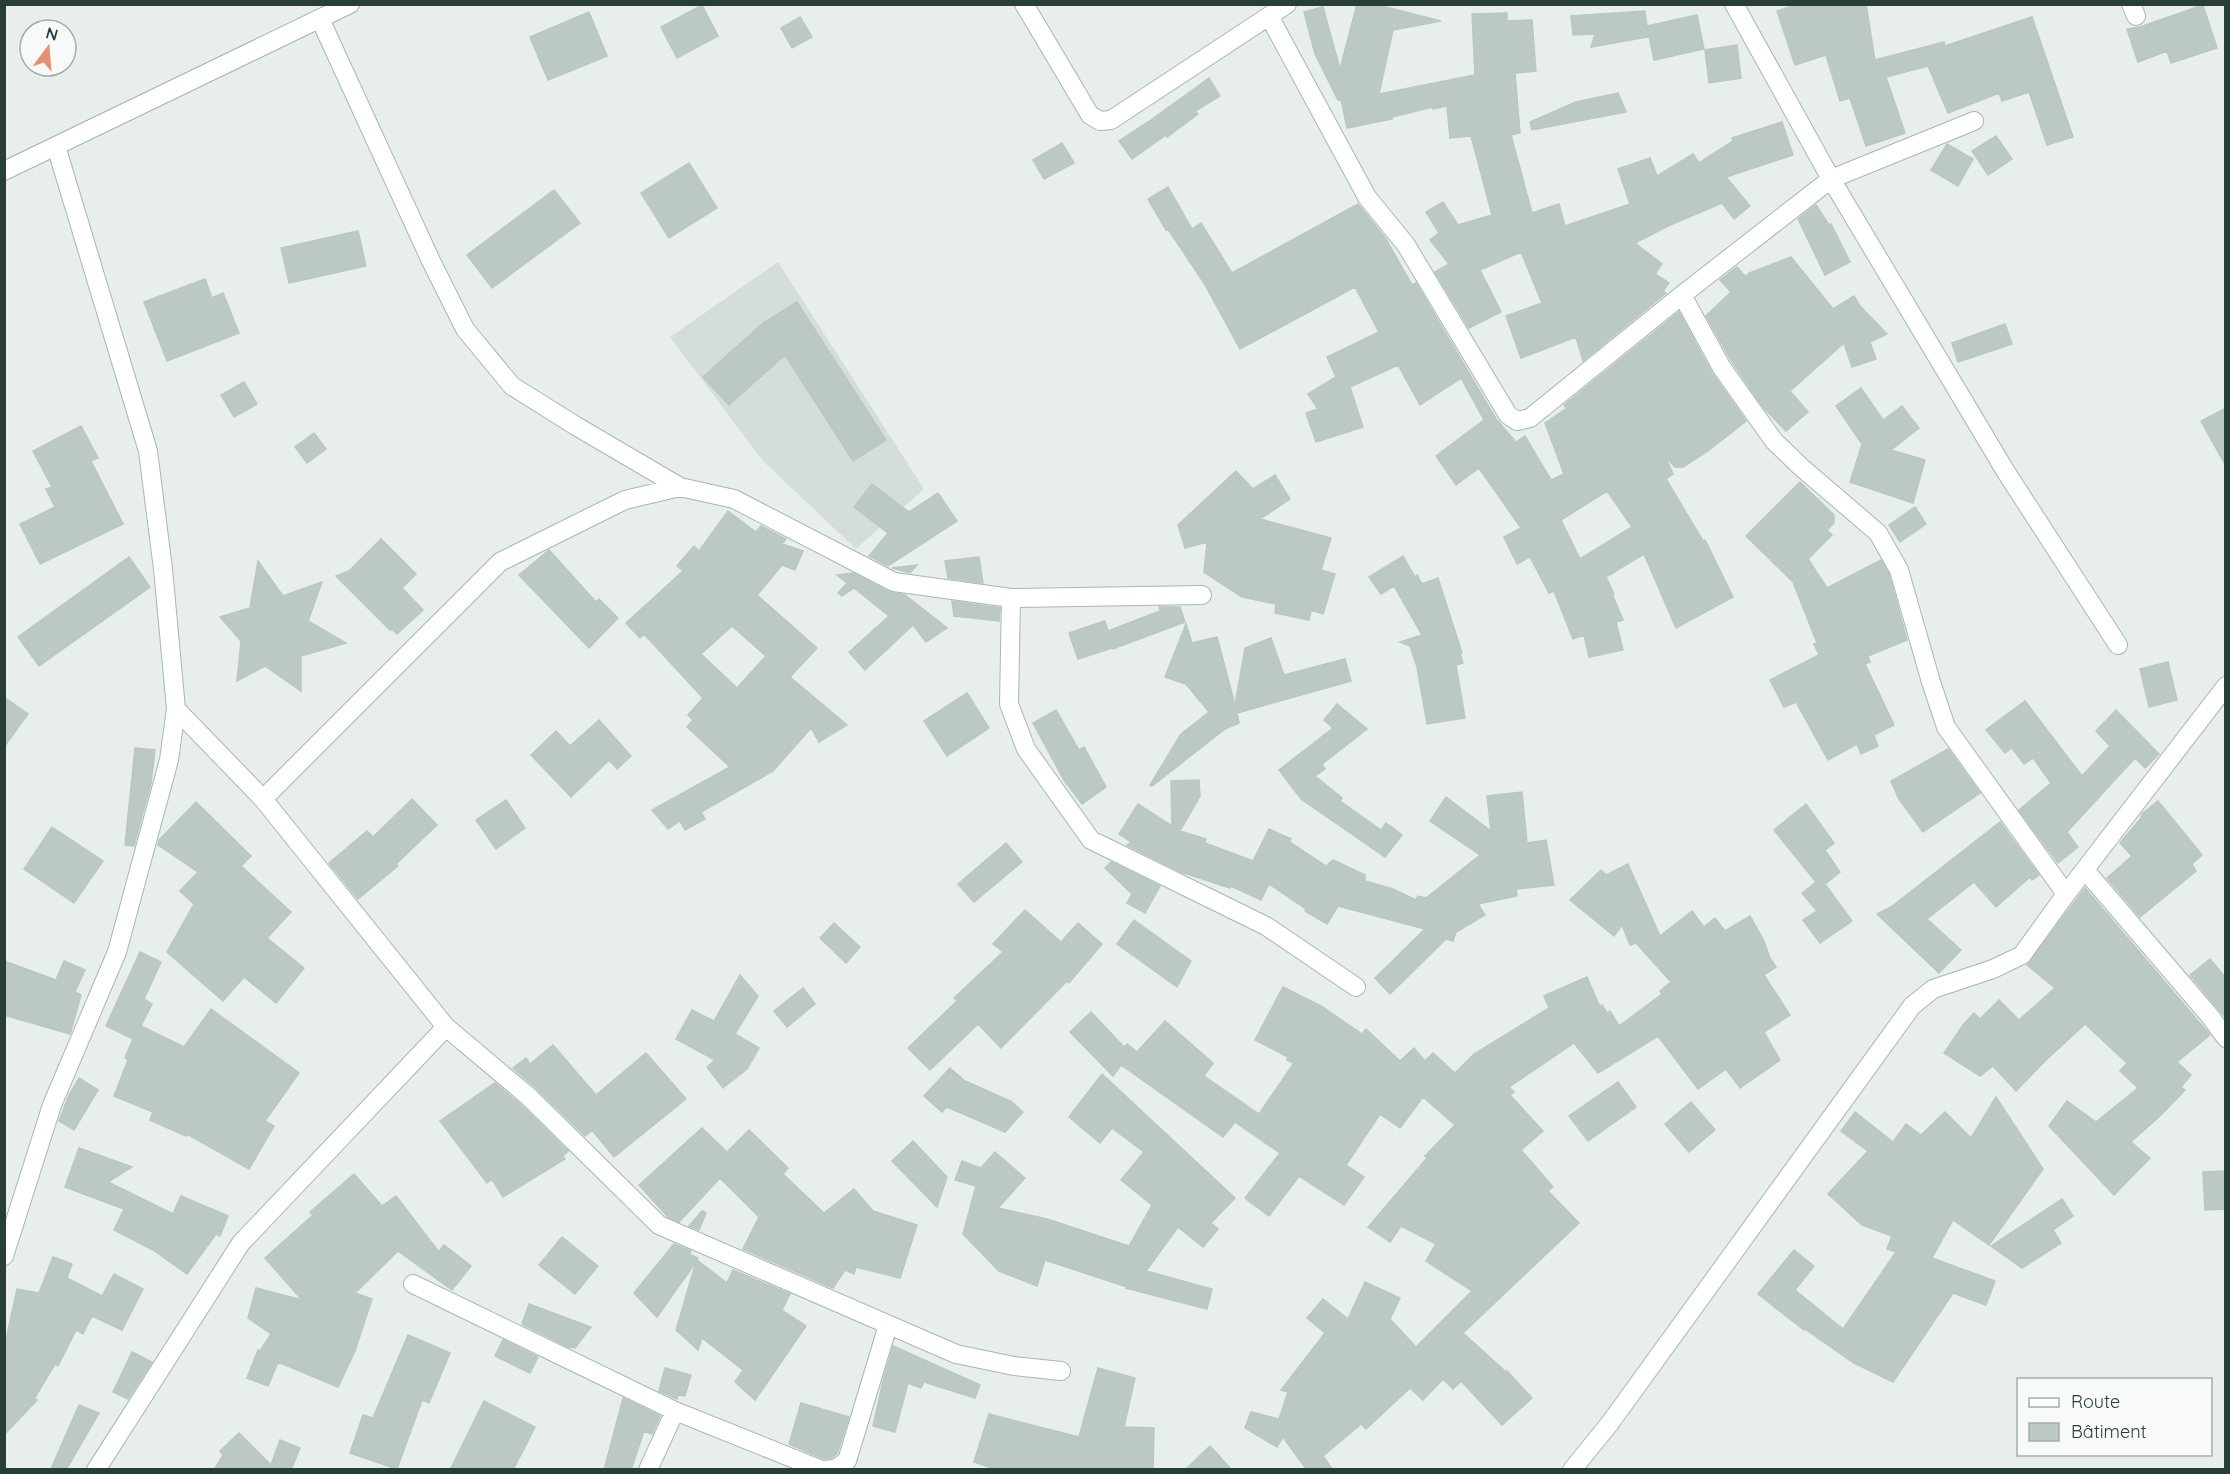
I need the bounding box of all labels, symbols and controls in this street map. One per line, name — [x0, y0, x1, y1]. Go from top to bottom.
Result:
north arrow — [18, 18, 78, 78]
text: N — [44, 22, 61, 45]
legend — [2017, 1378, 2212, 1456]
text: Route — [2071, 1390, 2120, 1413]
text: Bâtiment — [2071, 1420, 2147, 1443]

